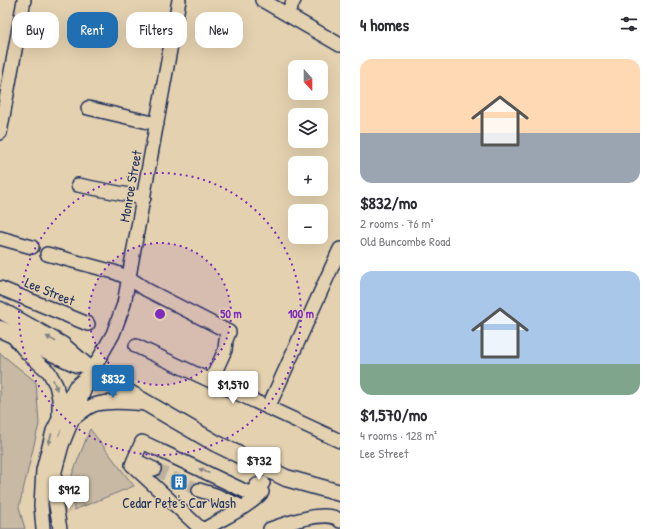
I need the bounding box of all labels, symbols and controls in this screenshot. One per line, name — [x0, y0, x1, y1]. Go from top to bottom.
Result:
chip: Buy — [12, 12, 59, 48]
chip: Rent — [67, 12, 118, 48]
chip: Filters — [126, 12, 187, 48]
chip: New — [195, 12, 243, 48]
text: 4 homes — [360, 13, 409, 36]
icon: filters — [618, 13, 640, 35]
north arrow — [288, 60, 328, 100]
map controls — [288, 60, 328, 244]
icon: home — [464, 85, 536, 157]
button: layers — [288, 108, 328, 148]
street label: Monroe Street — [114, 148, 146, 223]
button: + — [288, 156, 328, 196]
text: $832/mo — [360, 191, 417, 214]
button: − — [288, 204, 328, 244]
text: 2 rooms · 76 m² — [360, 214, 433, 232]
text: Old Buncombe Road — [360, 232, 450, 250]
street label: Lee Street — [22, 272, 78, 310]
icon: home — [464, 297, 536, 369]
text: 50 m — [220, 305, 242, 322]
text: 100 m — [288, 305, 314, 322]
centre of rings — [153, 307, 167, 321]
one-way arrow — [45, 335, 56, 342]
pin: $832 — [89, 365, 137, 399]
text: $832 — [101, 369, 125, 387]
pin: $1,570 — [200, 371, 266, 405]
text: $1,570 — [217, 375, 249, 393]
one-way arrow — [52, 380, 58, 392]
text: $1,570/mo — [360, 403, 427, 426]
text: 4 rooms · 128 m² — [360, 426, 437, 444]
one-way arrow — [47, 433, 53, 445]
text: Lee Street — [360, 444, 408, 462]
pin: $732 — [235, 447, 283, 481]
text: $732 — [247, 451, 271, 469]
one-way arrow — [198, 468, 209, 474]
building icon: Cedar Pete's Car Wash — [169, 472, 189, 492]
pin: $912 — [45, 476, 93, 510]
text: $912 — [58, 480, 80, 498]
place label: Cedar Pete's Car Wash — [122, 493, 236, 512]

